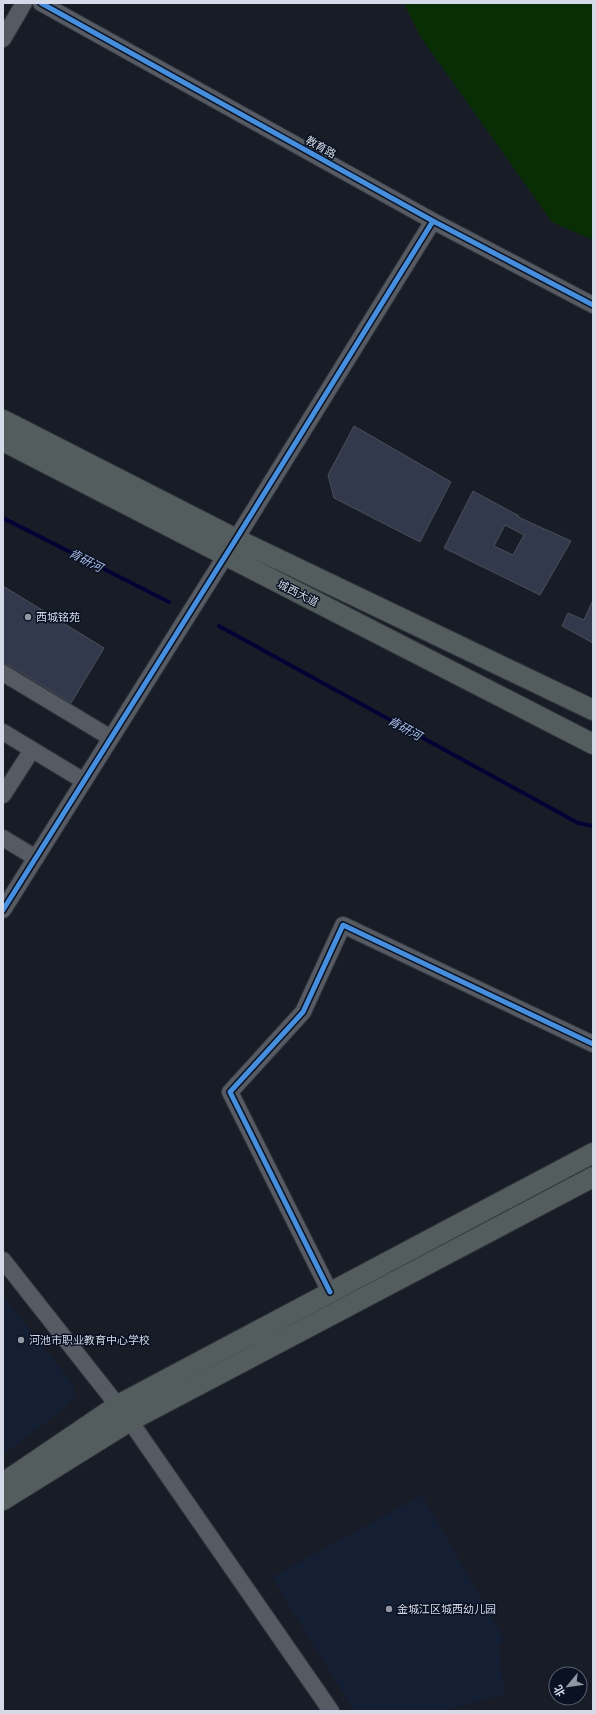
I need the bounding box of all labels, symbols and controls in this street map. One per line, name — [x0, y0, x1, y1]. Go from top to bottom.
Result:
street label: 教育路 — [303, 133, 339, 161]
water label: 肯研河 — [67, 545, 107, 576]
street label: 城西大道 — [275, 577, 321, 609]
place label: 西城铭苑 — [36, 610, 80, 624]
marker: 西城铭苑 — [23, 612, 33, 622]
water label: 肯研河 — [386, 713, 426, 744]
place label: 河池市职业教育中心学校 — [29, 1333, 150, 1347]
marker: 河池市职业教育中心学校 — [16, 1335, 26, 1345]
place label: 金城江区城西幼儿园 — [397, 1602, 496, 1616]
marker: 金城江区城西幼儿园 — [384, 1604, 394, 1614]
north arrow — [548, 1666, 588, 1706]
text: 北 — [550, 1683, 568, 1699]

